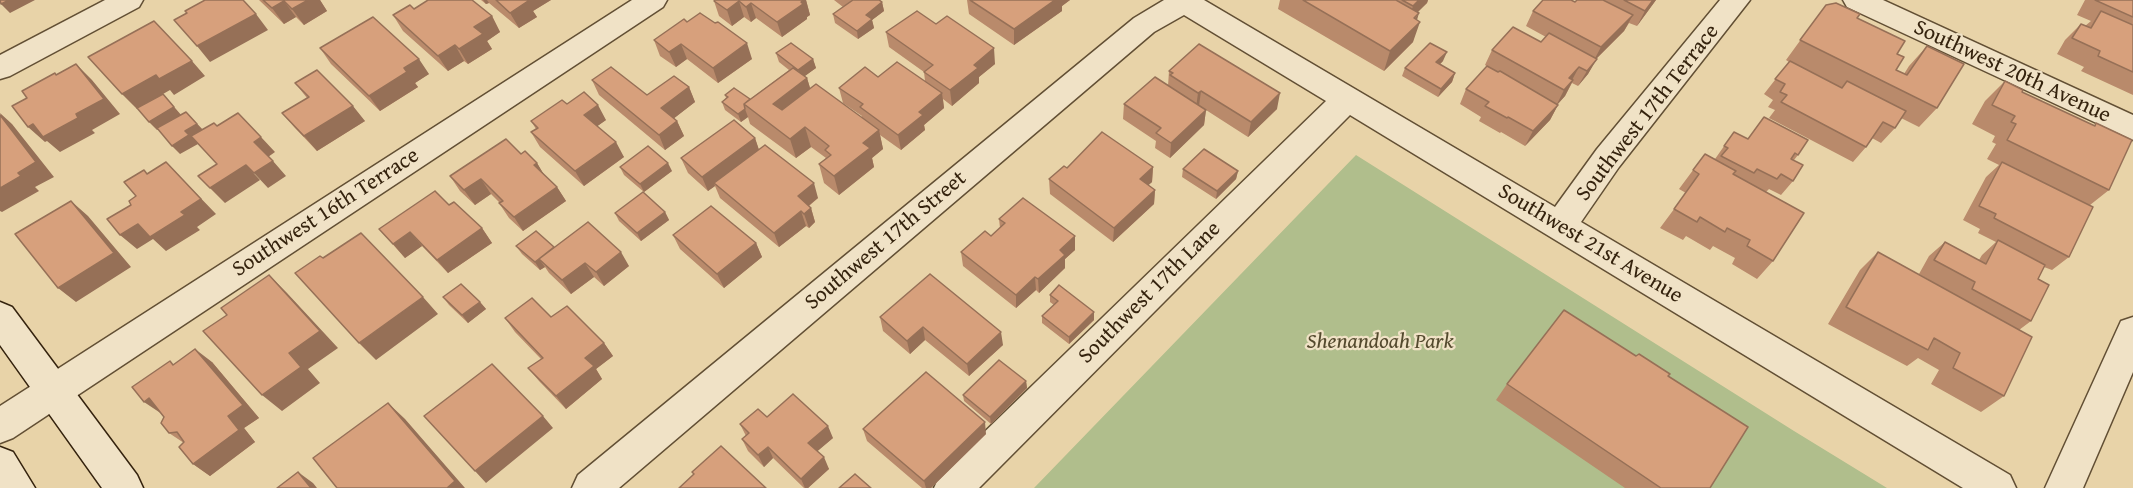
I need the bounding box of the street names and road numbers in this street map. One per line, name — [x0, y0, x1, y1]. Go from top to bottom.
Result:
street label: Southwest 20th Avenue — [1909, 15, 2115, 129]
street label: Southwest 17th Terrace — [1571, 19, 1725, 207]
street label: Southwest 16th Terrace — [228, 143, 424, 283]
street label: Southwest 17th Street — [800, 166, 972, 316]
street label: Southwest 21st Avenue — [1493, 178, 1687, 310]
street label: Southwest 17th Lane — [1073, 216, 1227, 370]

